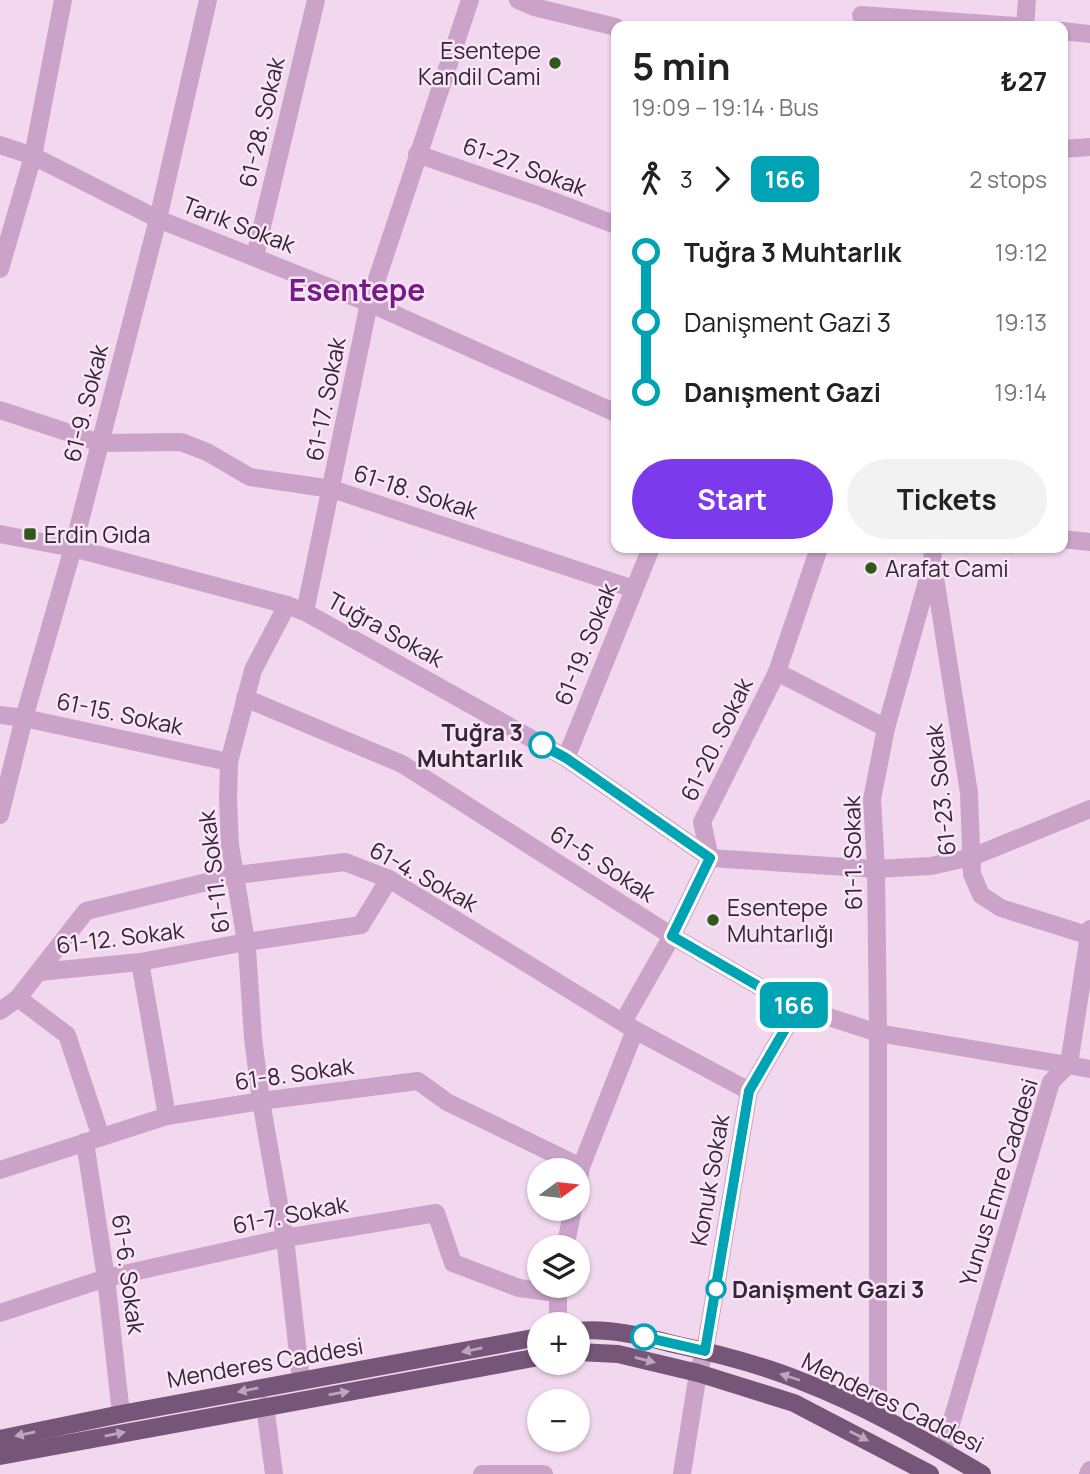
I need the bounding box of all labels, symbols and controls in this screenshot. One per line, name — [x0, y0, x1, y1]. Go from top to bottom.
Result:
place label: Esentepe Kandil Cami — [418, 34, 541, 92]
text: 5 min — [632, 39, 730, 91]
street label: 61-28. Sokak — [230, 53, 292, 190]
marker: Esentepe Kandil Cami — [547, 55, 563, 71]
text: ₺27 — [1000, 63, 1047, 99]
text: 19:09 – 19:14 · Bus — [632, 91, 819, 123]
street label: 61-27. Sokak — [459, 129, 592, 203]
icon: walk — [632, 160, 670, 198]
icon: forward — [703, 160, 741, 198]
text: 166 — [765, 162, 805, 195]
text: 3 — [680, 163, 693, 195]
text: 2 stops — [969, 163, 1047, 195]
street label: Tarık Sokak — [178, 188, 300, 260]
text: Tuğra 3 Muhtarlık — [684, 234, 901, 270]
text: 19:12 — [995, 236, 1047, 268]
district label: Esentepe — [289, 269, 425, 310]
text: Danişment Gazi 3 — [684, 304, 891, 340]
text: 19:13 — [995, 306, 1047, 338]
street label: 61-17. Sokak — [297, 334, 353, 464]
street label: 61-9. Sokak — [55, 340, 115, 465]
text: Danışment Gazi — [684, 374, 881, 410]
text: 19:14 — [994, 376, 1047, 408]
street label: 61-18. Sokak — [350, 456, 483, 526]
button: Start — [632, 459, 833, 539]
button: Tickets — [847, 459, 1047, 539]
place label: Erdin Gıda — [44, 518, 150, 550]
marker: Erdin Gıda — [22, 526, 38, 542]
place label: Arafat Cami — [885, 552, 1009, 584]
marker: Arafat Cami — [863, 560, 879, 576]
street label: 61-19. Sokak — [546, 578, 624, 710]
street label: Tuğra Sokak — [322, 584, 450, 674]
street label: 61-20. Sokak — [672, 671, 760, 806]
street label: 61-15. Sokak — [54, 684, 187, 742]
place label: Tuğra 3 Muhtarlık — [417, 716, 524, 774]
street label: 61-23. Sokak — [917, 722, 963, 857]
marker: Tuğra 3 Muhtarlık — [529, 732, 555, 758]
street label: 61-1. Sokak — [835, 795, 869, 910]
street label: 61-11. Sokak — [190, 808, 236, 935]
street label: 61-5. Sokak — [544, 817, 662, 909]
street label: 61-4. Sokak — [364, 833, 485, 919]
place label: Esentepe Muhtarlığı — [727, 891, 834, 949]
marker: Esentepe Muhtarlığı — [705, 912, 721, 928]
street label: 61-12. Sokak — [54, 913, 186, 961]
line badge: 166 — [754, 982, 834, 1028]
text: 166 — [774, 988, 814, 1021]
street label: 61-8. Sokak — [232, 1049, 356, 1097]
street label: Yunus Emre Caddesi — [951, 1074, 1045, 1290]
street label: Konuk Sokak — [682, 1111, 736, 1248]
north arrow — [527, 1158, 590, 1222]
map controls — [527, 1158, 590, 1452]
street label: 61-7. Sokak — [230, 1187, 351, 1241]
street label: 61-6. Sokak — [105, 1212, 153, 1337]
button: layers — [527, 1235, 590, 1298]
place label: Danişment Gazi 3 — [732, 1273, 924, 1305]
marker: Danişment Gazi 3 — [706, 1279, 726, 1299]
button: + — [527, 1312, 590, 1375]
unlabelled marker — [631, 1324, 657, 1350]
street label: Menderes Caddesi — [164, 1329, 366, 1395]
street label: Menderes Caddesi — [797, 1344, 989, 1460]
one-way arrow — [461, 1345, 483, 1356]
one-way arrow — [634, 1355, 656, 1366]
one-way arrow — [780, 1371, 801, 1382]
one-way arrow — [237, 1384, 259, 1395]
one-way arrow — [328, 1387, 350, 1398]
button: − — [527, 1389, 590, 1452]
one-way arrow — [14, 1428, 36, 1439]
one-way arrow — [104, 1428, 126, 1439]
one-way arrow — [849, 1429, 869, 1441]

